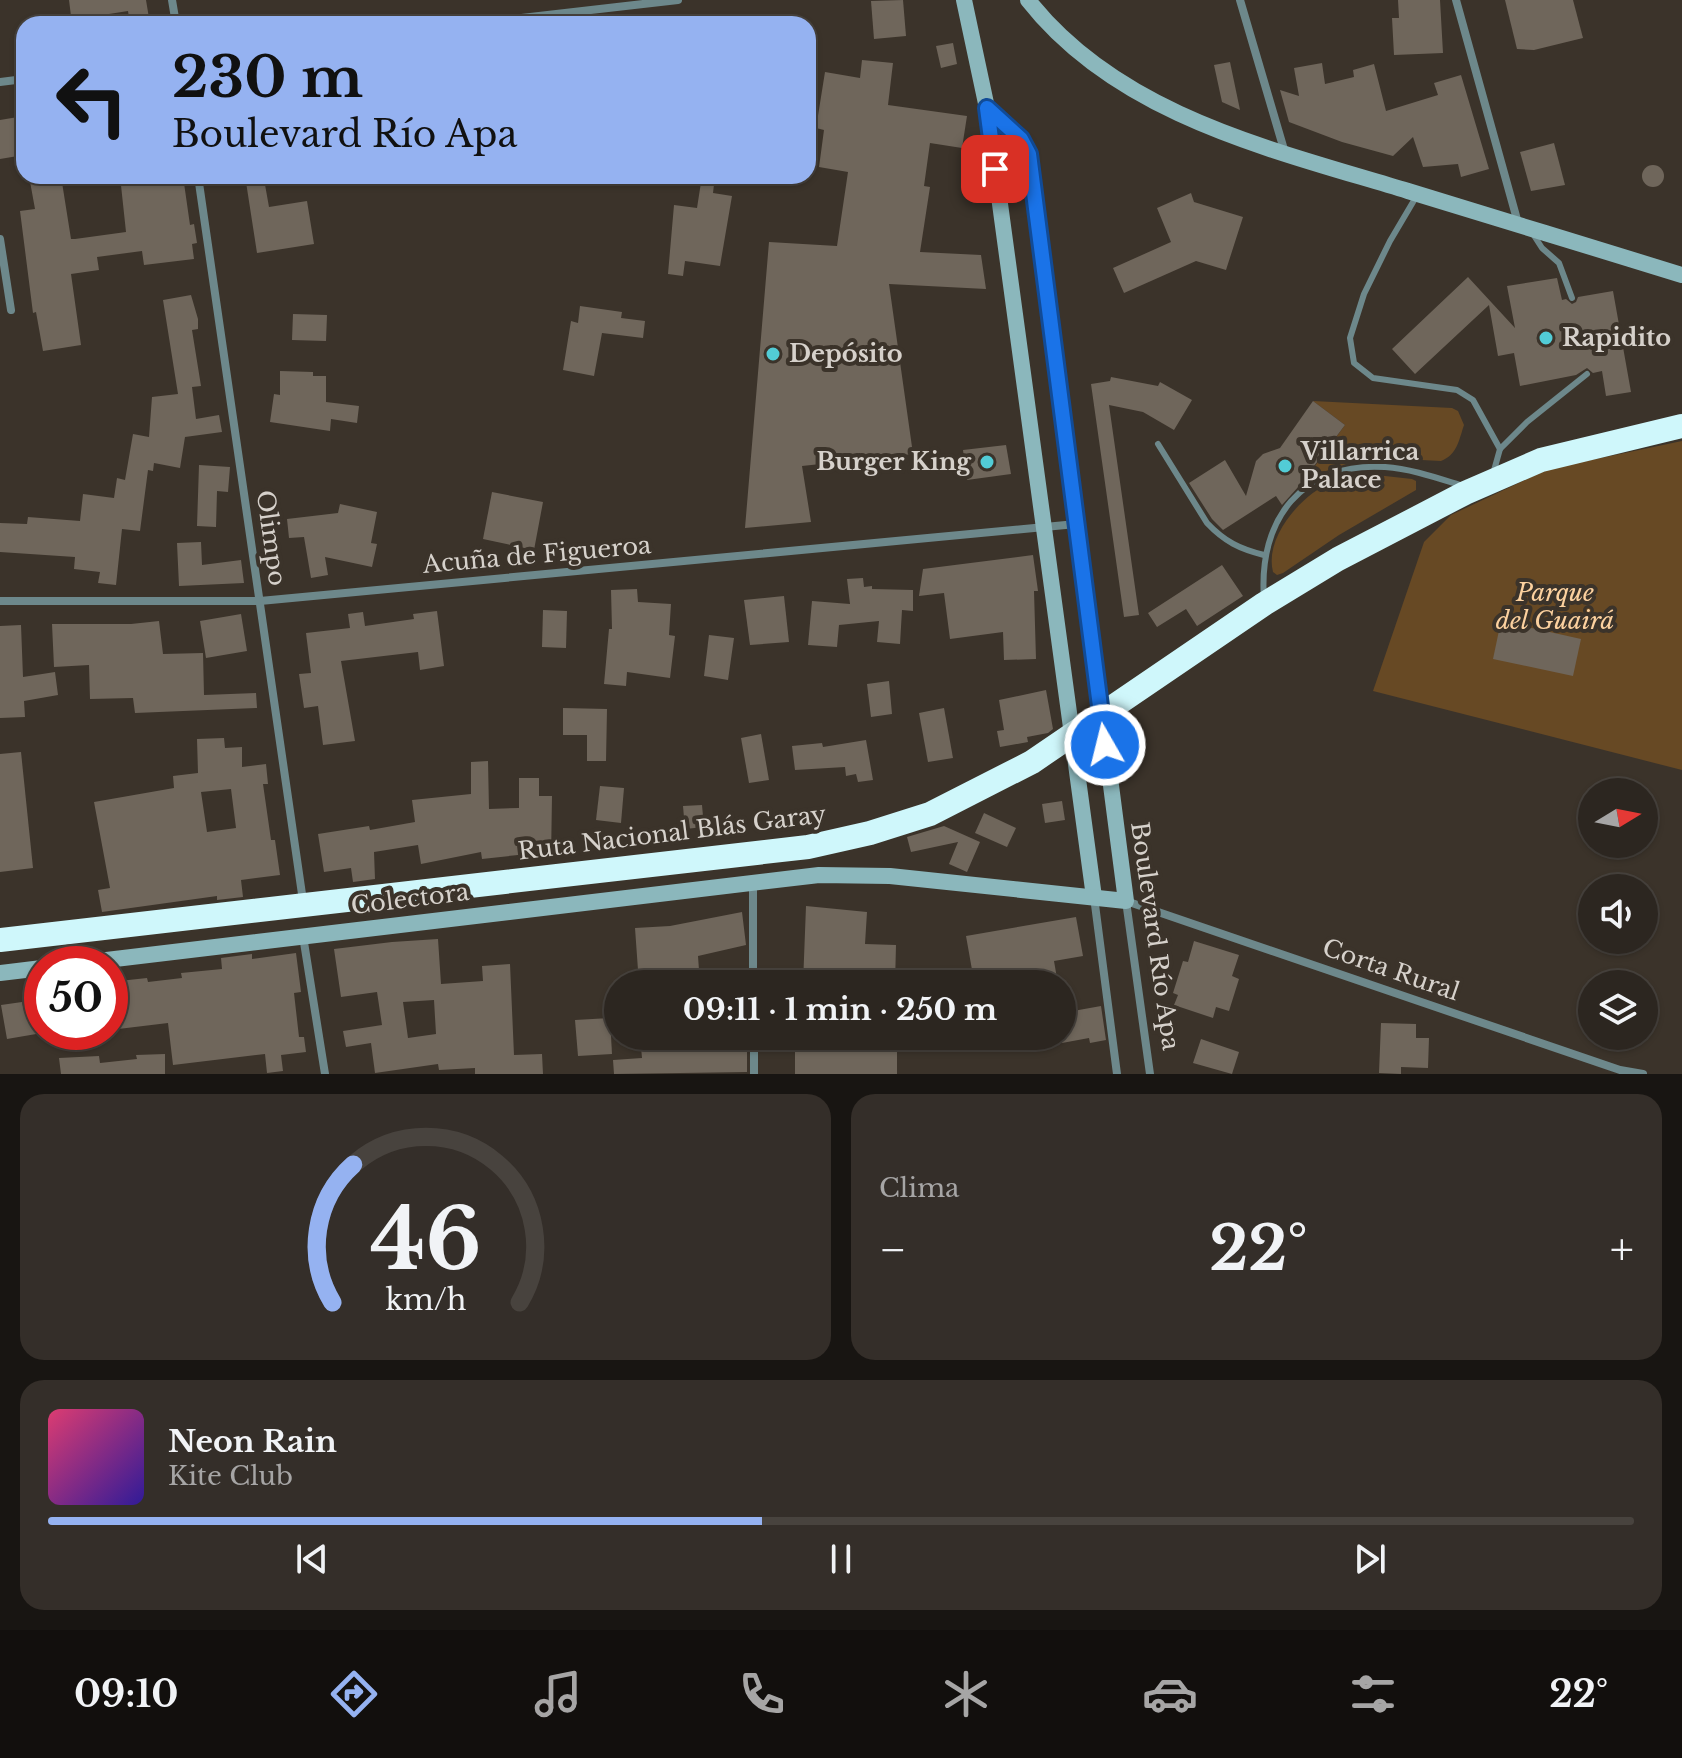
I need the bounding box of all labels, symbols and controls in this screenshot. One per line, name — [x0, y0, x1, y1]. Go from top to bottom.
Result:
text: 230 m — [172, 43, 363, 112]
icon: left — [40, 48, 144, 152]
text: Boulevard Río Apa — [172, 112, 517, 157]
pin — [961, 135, 1029, 203]
icon: arrive — [973, 147, 1017, 191]
place label: Rapidito — [1562, 323, 1671, 352]
marker: Rapidito — [1537, 329, 1555, 347]
place label: Depósito — [789, 339, 903, 368]
marker: Depósito — [764, 345, 782, 363]
place label: Villarrica Palace — [1300, 437, 1420, 494]
place label: Burger King — [816, 447, 972, 476]
marker: Burger King — [978, 453, 996, 471]
marker: Villarrica Palace — [1276, 457, 1294, 475]
street label: Olimpo — [250, 488, 293, 588]
street label: Acuña de Figueroa — [421, 530, 653, 579]
park label: Parque del Guairá — [1496, 578, 1614, 635]
position arrow — [1063, 703, 1147, 787]
north arrow — [1578, 778, 1658, 858]
map controls — [1578, 778, 1658, 1050]
street label: Ruta Nacional Blás Garay — [516, 799, 828, 866]
street label: Boulevard Río Apa — [1125, 820, 1186, 1053]
button: sound — [1578, 874, 1658, 954]
street label: Colectora — [349, 877, 471, 920]
street label: Corta Rural — [1319, 933, 1464, 1007]
speed limit sign: 50 — [24, 946, 128, 1050]
button: layers — [1578, 970, 1658, 1050]
text: 09:11 · 1 min · 250 m — [683, 991, 997, 1028]
text: Clima — [879, 1172, 959, 1204]
text: 46 — [370, 1188, 481, 1291]
text: 22° — [1209, 1212, 1307, 1286]
text: − — [879, 1222, 907, 1277]
text: + — [1610, 1222, 1634, 1277]
text: km/h — [385, 1282, 466, 1318]
text: Neon Rain — [168, 1423, 337, 1460]
text: Kite Club — [168, 1460, 293, 1492]
icon: previous — [290, 1537, 334, 1581]
icon: pause — [819, 1537, 863, 1581]
icon: next — [1348, 1537, 1392, 1581]
icon: directions — [326, 1666, 382, 1722]
icon: music — [530, 1666, 586, 1722]
icon: phone — [734, 1666, 790, 1722]
icon: climate — [938, 1666, 994, 1722]
icon: car — [1142, 1666, 1198, 1722]
icon: filters — [1345, 1666, 1401, 1722]
text: 09:10 — [74, 1672, 178, 1717]
text: 22° — [1549, 1672, 1608, 1717]

